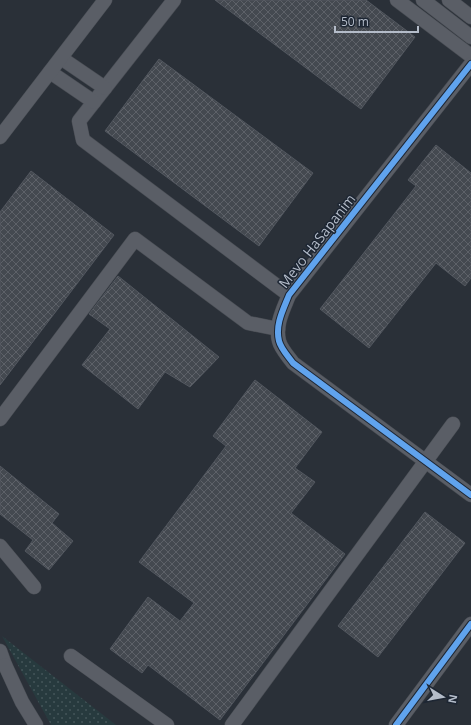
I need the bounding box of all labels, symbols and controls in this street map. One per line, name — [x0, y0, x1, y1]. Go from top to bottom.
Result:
scale bar — [335, 8, 418, 34]
text: 50 m — [341, 13, 369, 30]
street label: Mevo HaSapanim — [274, 190, 359, 292]
north arrow — [423, 677, 463, 717]
text: N — [445, 693, 462, 705]

